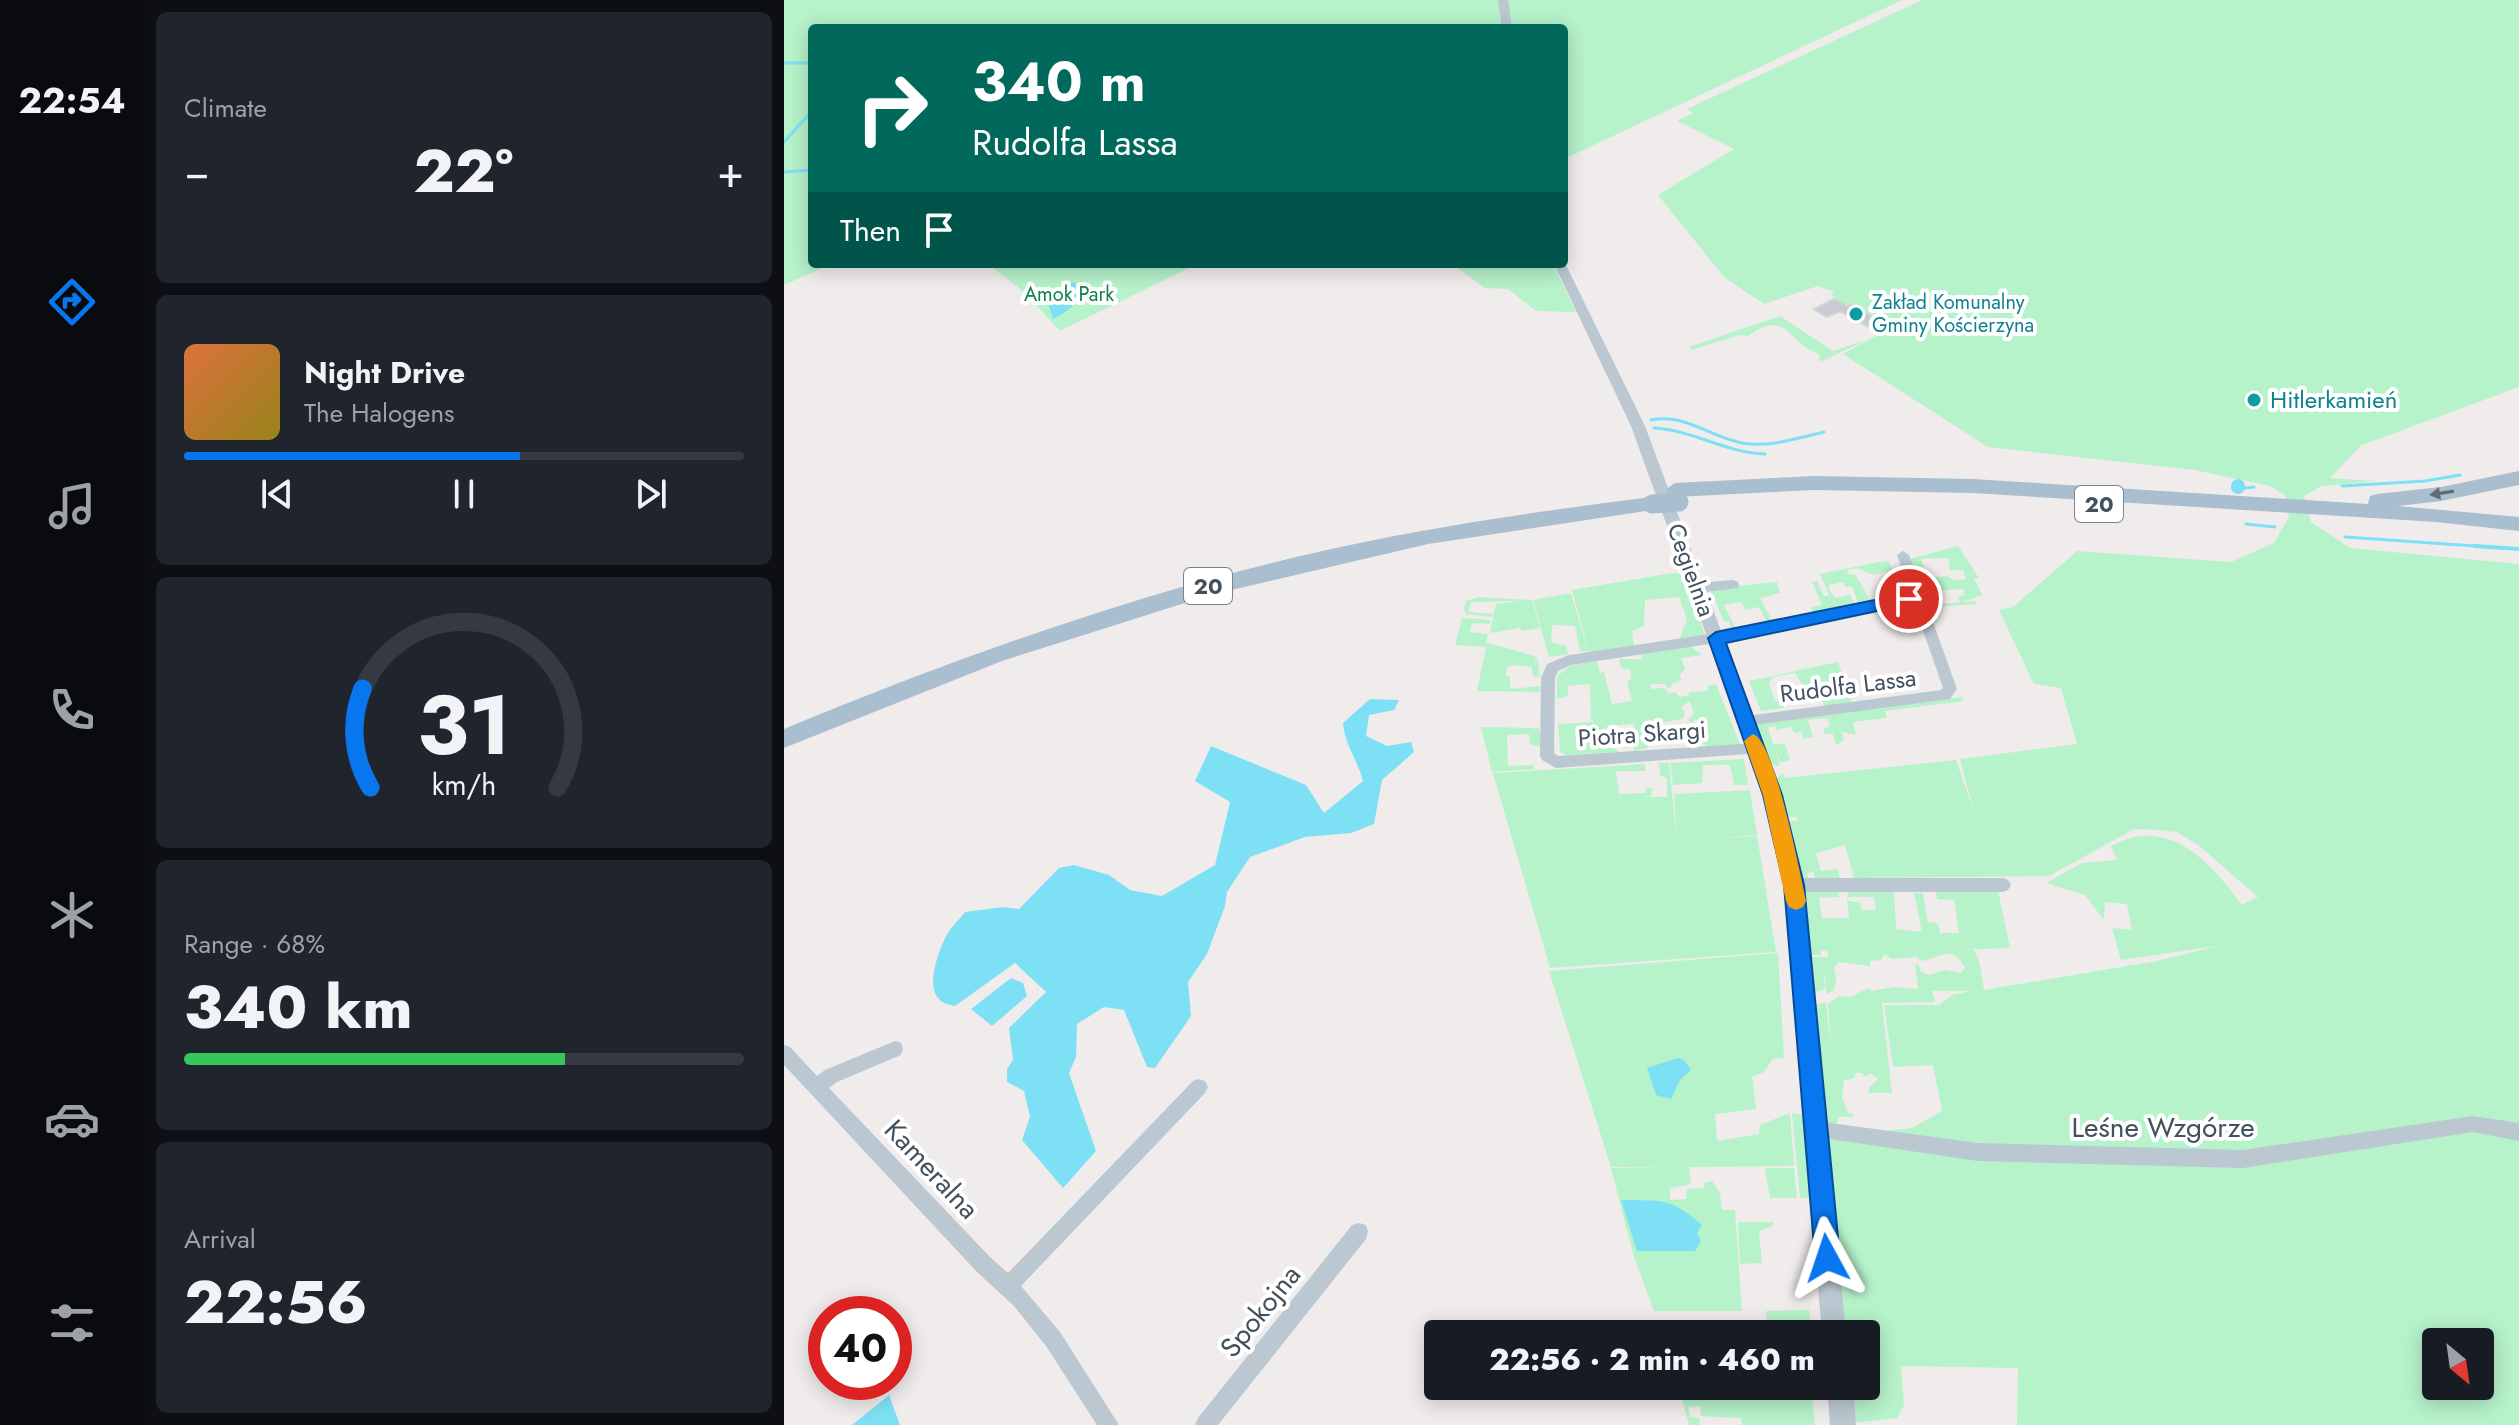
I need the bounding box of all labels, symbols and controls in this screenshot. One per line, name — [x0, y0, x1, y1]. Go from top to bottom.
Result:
text: 340 m — [972, 41, 1146, 122]
icon: right — [840, 56, 944, 160]
text: 22:54 — [18, 74, 126, 126]
text: Climate — [184, 89, 267, 127]
text: Rudolfa Lassa — [972, 116, 1178, 168]
text: 22° — [413, 128, 513, 215]
text: − — [184, 140, 210, 204]
text: + — [717, 140, 744, 204]
icon: arrive — [917, 208, 961, 252]
text: Then — [840, 209, 901, 252]
icon: directions — [44, 274, 100, 330]
park label: Amok Park — [1024, 280, 1114, 309]
place label: Zakład Komunalny Gminy Kościerzyna — [1872, 288, 2034, 340]
marker: Zakład Komunalny Gminy Kościerzyna — [1847, 305, 1865, 323]
text: Night Drive — [304, 351, 465, 394]
place label: Hitlerkamień — [2270, 382, 2397, 417]
marker: Hitlerkamień — [2245, 391, 2263, 409]
text: The Halogens — [304, 394, 455, 432]
icon: previous — [255, 472, 299, 516]
icon: pause — [442, 472, 486, 516]
icon: next — [629, 472, 673, 516]
icon: music — [44, 478, 100, 534]
road number: 20 — [2075, 486, 2123, 522]
one-way arrow — [2430, 487, 2455, 500]
street label: Cegielnia — [1658, 518, 1724, 621]
pin — [1875, 565, 1943, 633]
road number: 20 — [1184, 568, 1232, 604]
icon: arrive — [1887, 577, 1931, 621]
street label: Rudolfa Lassa — [1778, 660, 1918, 711]
text: 31 — [417, 665, 511, 785]
icon: phone — [44, 682, 100, 738]
street label: Piotra Skargi — [1577, 712, 1707, 755]
text: km/h — [432, 765, 496, 807]
icon: climate — [44, 887, 100, 943]
text: Range · 68% — [184, 925, 325, 963]
text: 340 km — [184, 964, 412, 1051]
icon: car — [44, 1091, 100, 1147]
street label: Leśne Wzgórze — [2071, 1107, 2255, 1148]
street label: Kameralna — [875, 1110, 989, 1228]
position arrow — [1785, 1216, 1869, 1300]
text: Arrival — [184, 1220, 256, 1258]
street label: Spokojna — [1210, 1256, 1311, 1367]
text: 22:56 — [184, 1259, 368, 1346]
icon: filters — [44, 1295, 100, 1351]
speed limit sign: 40 — [808, 1296, 912, 1400]
north arrow — [2422, 1328, 2494, 1400]
map controls — [2422, 1328, 2494, 1400]
text: 22:56 · 2 min · 460 m — [1489, 1338, 1815, 1381]

